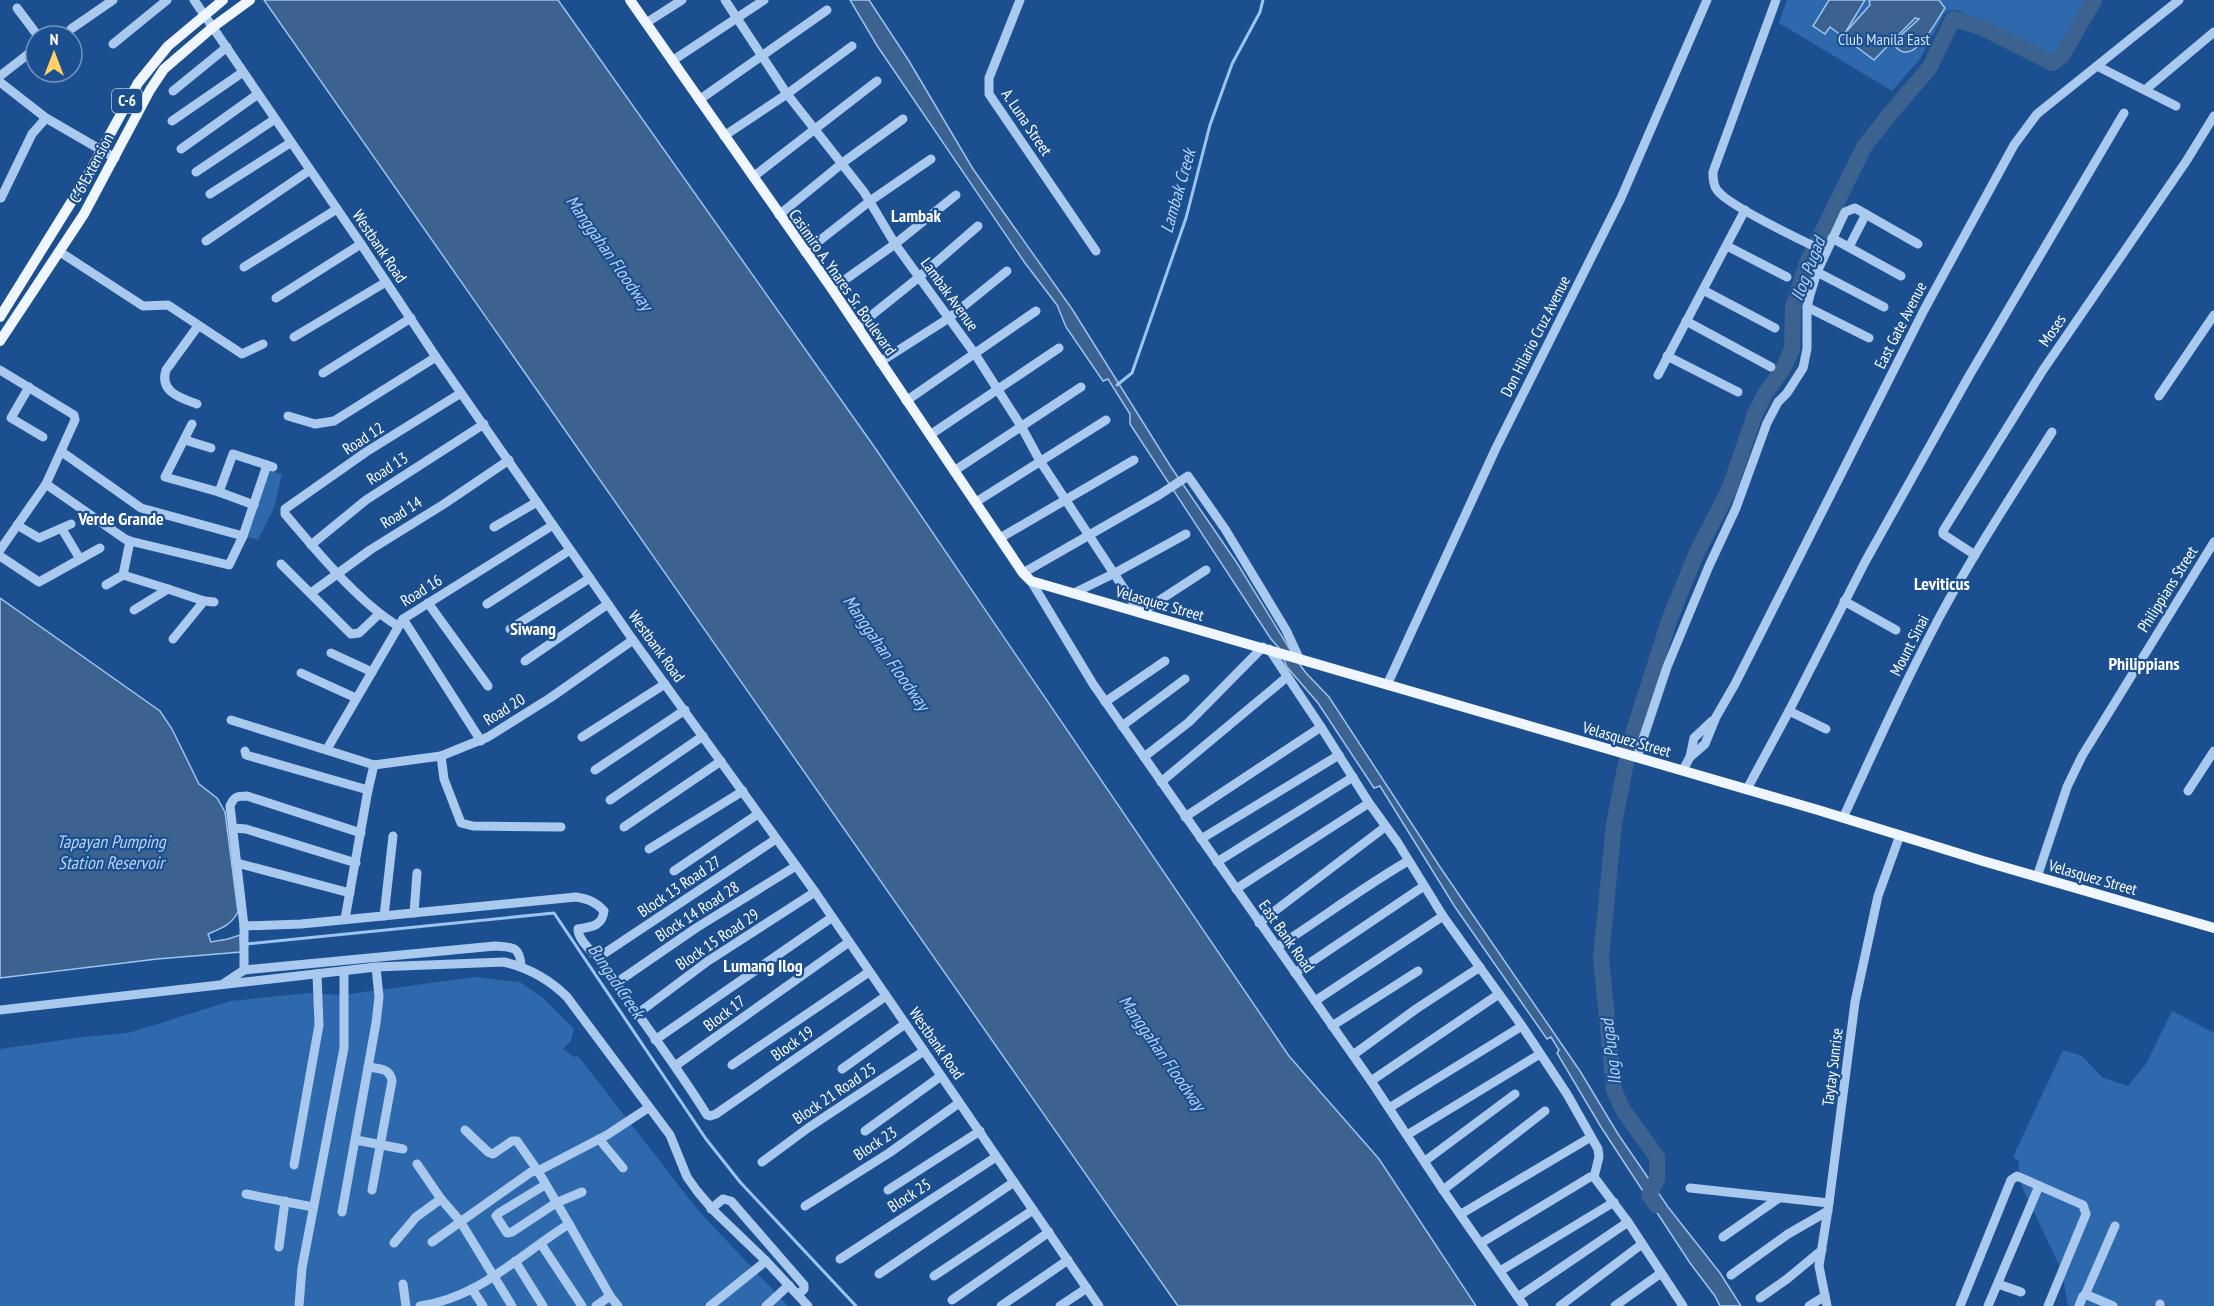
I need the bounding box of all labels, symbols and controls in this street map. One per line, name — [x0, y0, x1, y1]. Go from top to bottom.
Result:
north arrow — [24, 24, 84, 84]
text: N — [50, 29, 58, 49]
park label: Club Manila East — [1838, 29, 1931, 49]
street label: A. Luna Street — [997, 85, 1057, 160]
road number: C-6 — [112, 89, 142, 113]
street label: C-6 Extension — [64, 130, 118, 206]
water label: Lambak Creek — [1155, 144, 1201, 235]
water label: Manggahan Floodway — [561, 191, 659, 317]
district label: Lambak — [891, 204, 941, 227]
street label: Casimiro A. Ynares Sr. Boulevard — [785, 205, 901, 359]
street label: Westbank Road — [348, 206, 412, 286]
water label: Ilog Pugad — [1785, 232, 1831, 304]
street label: Lambak Avenue — [917, 253, 983, 335]
street label: Don Hilario Cruz Avenue — [1496, 272, 1574, 400]
street label: East Gate Avenue — [1870, 278, 1930, 372]
street label: Moses — [2034, 310, 2070, 350]
street label: Road 12 — [339, 417, 387, 459]
street label: Road 13 — [363, 447, 411, 489]
street label: Road 14 — [377, 492, 425, 532]
district label: Verde Grande — [77, 507, 164, 530]
street label: Philippians Street — [2133, 542, 2202, 636]
street label: Road 16 — [397, 570, 445, 610]
district label: Leviticus — [1914, 572, 1970, 595]
street label: Velasquez Street — [1113, 581, 1207, 625]
water label: Manggahan Floodway — [838, 591, 936, 717]
street label: Westbank Road — [624, 606, 690, 686]
street label: Mount Sinai — [1885, 611, 1933, 679]
district label: Siwang — [510, 617, 556, 640]
district label: Philippians — [2108, 652, 2180, 675]
street label: Road 20 — [480, 689, 528, 729]
street label: Velasquez Street — [1580, 717, 1674, 761]
water label: Tapayan Pumping Station Reservoir — [56, 830, 167, 874]
street label: Block 13 Road 27 — [634, 851, 724, 921]
street label: Velasquez Street — [2046, 855, 2140, 899]
street label: Block 14 Road 28 — [651, 876, 743, 946]
street label: East Bank Road — [1255, 896, 1319, 976]
street label: Block 15 Road 29 — [672, 904, 762, 974]
water label: Bungad Creek — [583, 939, 651, 1024]
district label: Lumang Ilog — [723, 954, 803, 977]
street label: Block 17 — [699, 991, 749, 1035]
water label: Manggahan Floodway — [1114, 991, 1212, 1117]
street label: Westbank Road — [905, 1003, 969, 1083]
water label: Ilog Pugad — [1595, 1016, 1626, 1086]
street label: Block 19 — [767, 1021, 817, 1065]
street label: Taytay Sunrise — [1817, 1027, 1847, 1107]
street label: Block 21 Road 25 — [789, 1058, 879, 1128]
street label: Block 23 — [850, 1122, 900, 1164]
street label: Block 25 — [884, 1174, 934, 1216]

